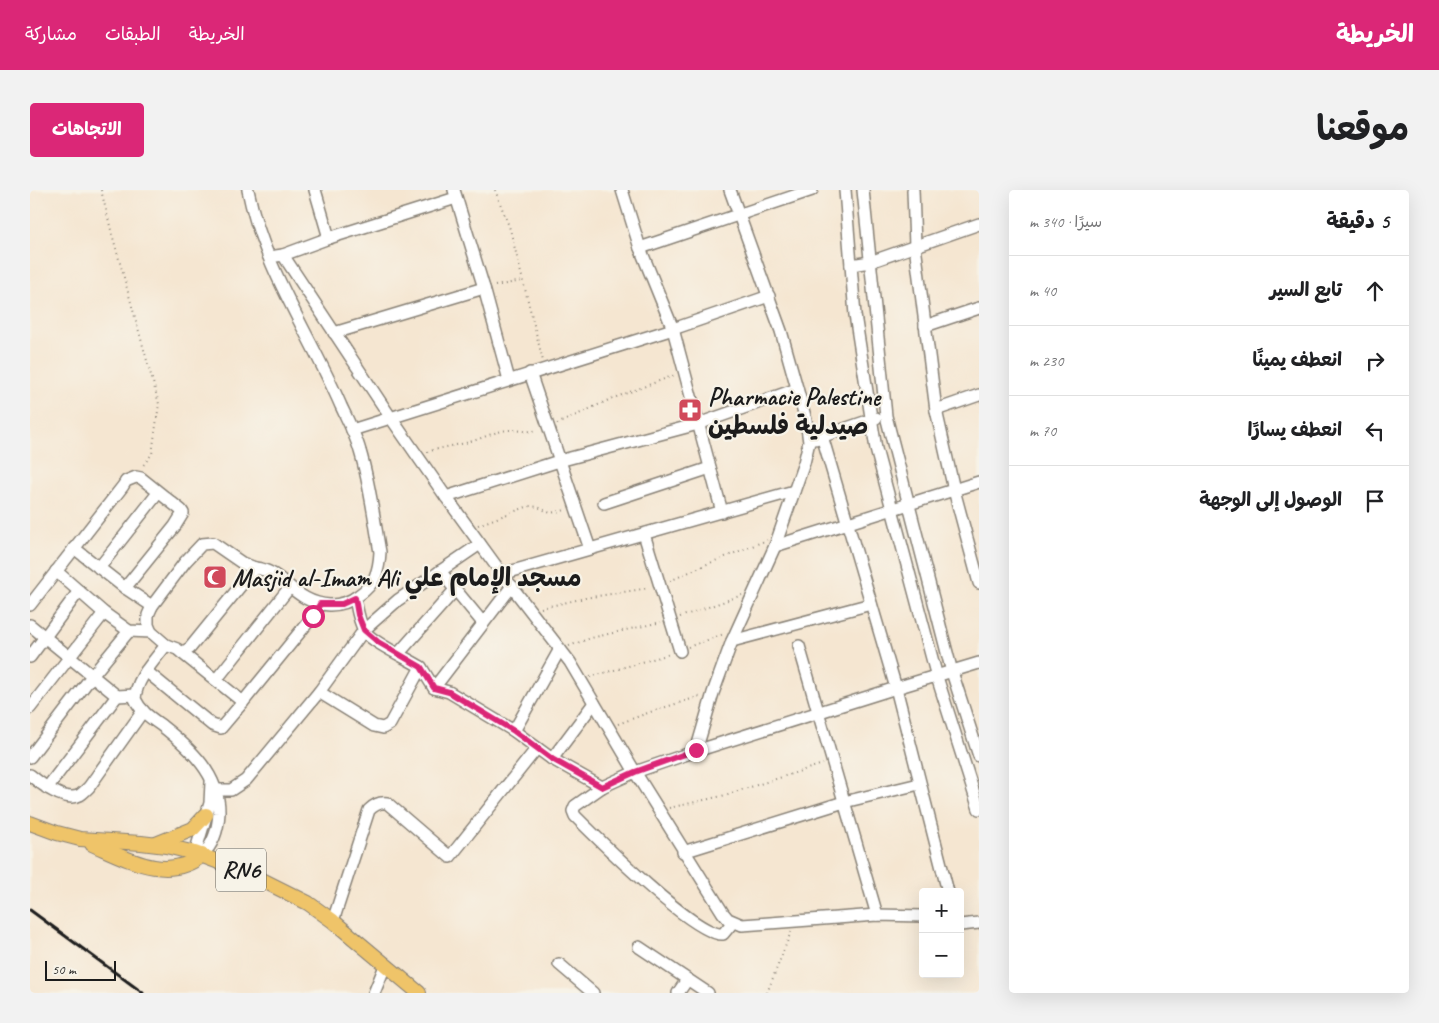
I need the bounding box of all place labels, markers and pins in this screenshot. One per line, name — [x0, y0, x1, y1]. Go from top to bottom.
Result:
place label: Pharmacie Palestine صيدلية فلسطين — [708, 381, 882, 442]
pharmacy icon: Pharmacie Palestine صيدلية فلسطين — [677, 397, 703, 423]
place label: Masjid al-Imam Ali مسجد الإمام علي — [232, 562, 581, 600]
mosque icon: Masjid al-Imam Ali مسجد الإمام علي — [202, 564, 228, 590]

